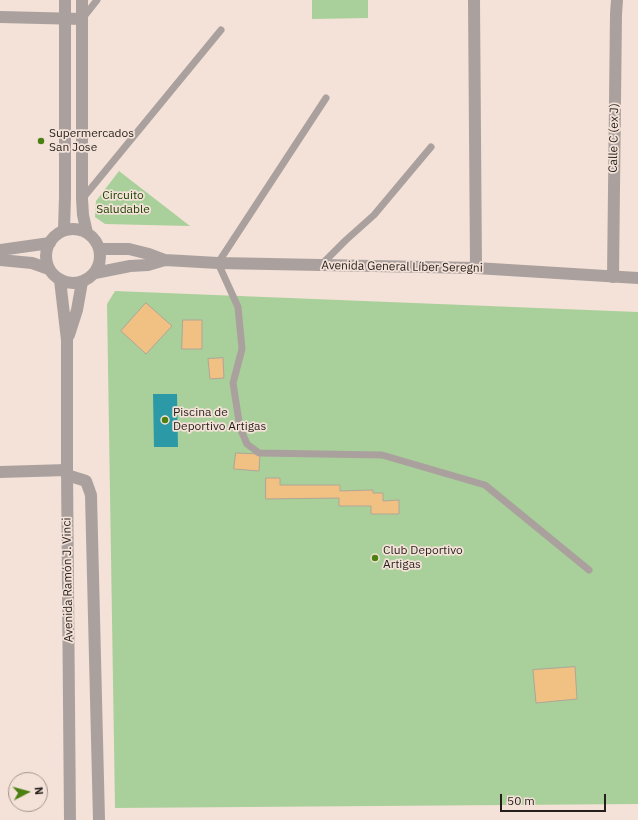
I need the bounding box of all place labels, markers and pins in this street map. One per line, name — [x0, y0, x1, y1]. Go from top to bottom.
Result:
place label: Supermercados San Jose — [49, 127, 134, 155]
marker: Supermercados San Jose — [36, 136, 46, 146]
place label: Piscina de Deportivo Artigas — [173, 406, 266, 434]
marker: Piscina de Deportivo Artigas — [160, 415, 170, 425]
place label: Club Deportivo Artigas — [383, 544, 463, 572]
marker: Club Deportivo Artigas — [370, 553, 380, 563]

